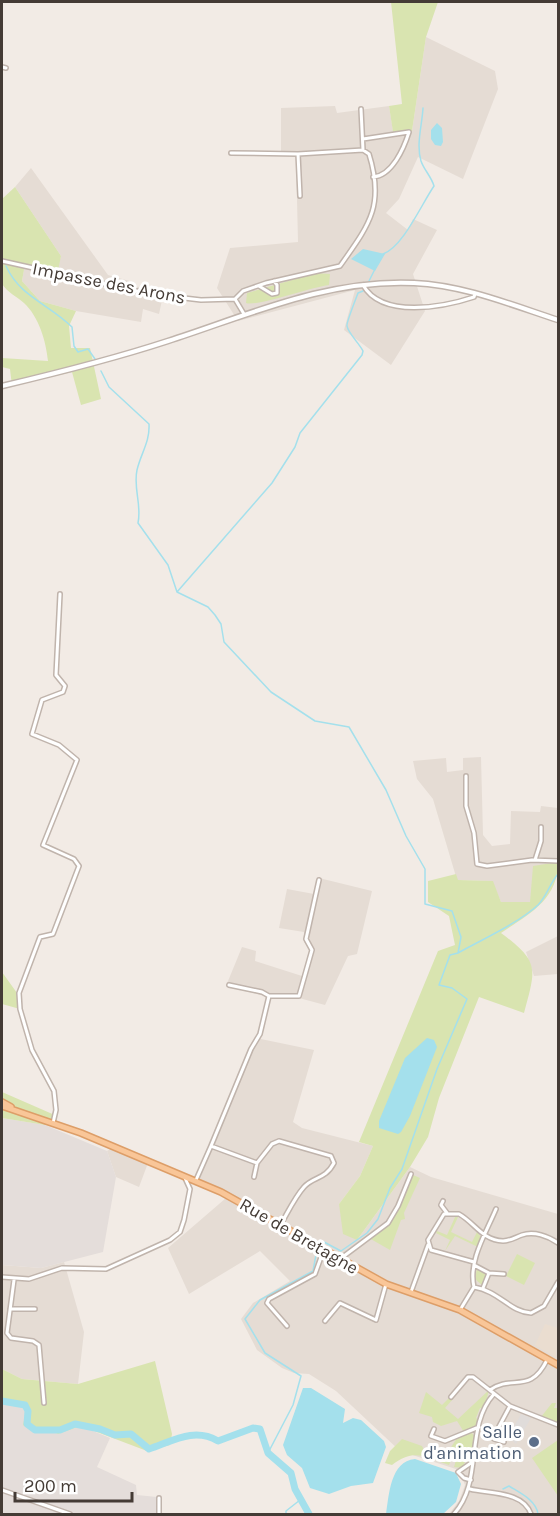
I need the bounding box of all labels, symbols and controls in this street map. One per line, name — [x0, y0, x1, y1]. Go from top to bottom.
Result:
street label: Impasse des Arons — [31, 257, 187, 309]
street label: Rue de Bretagne — [236, 1193, 362, 1279]
place label: Salle d'animation — [423, 1421, 522, 1464]
marker: Salle d'animation — [527, 1435, 541, 1449]
scale bar — [15, 1465, 132, 1503]
text: 200 m — [24, 1475, 77, 1497]

